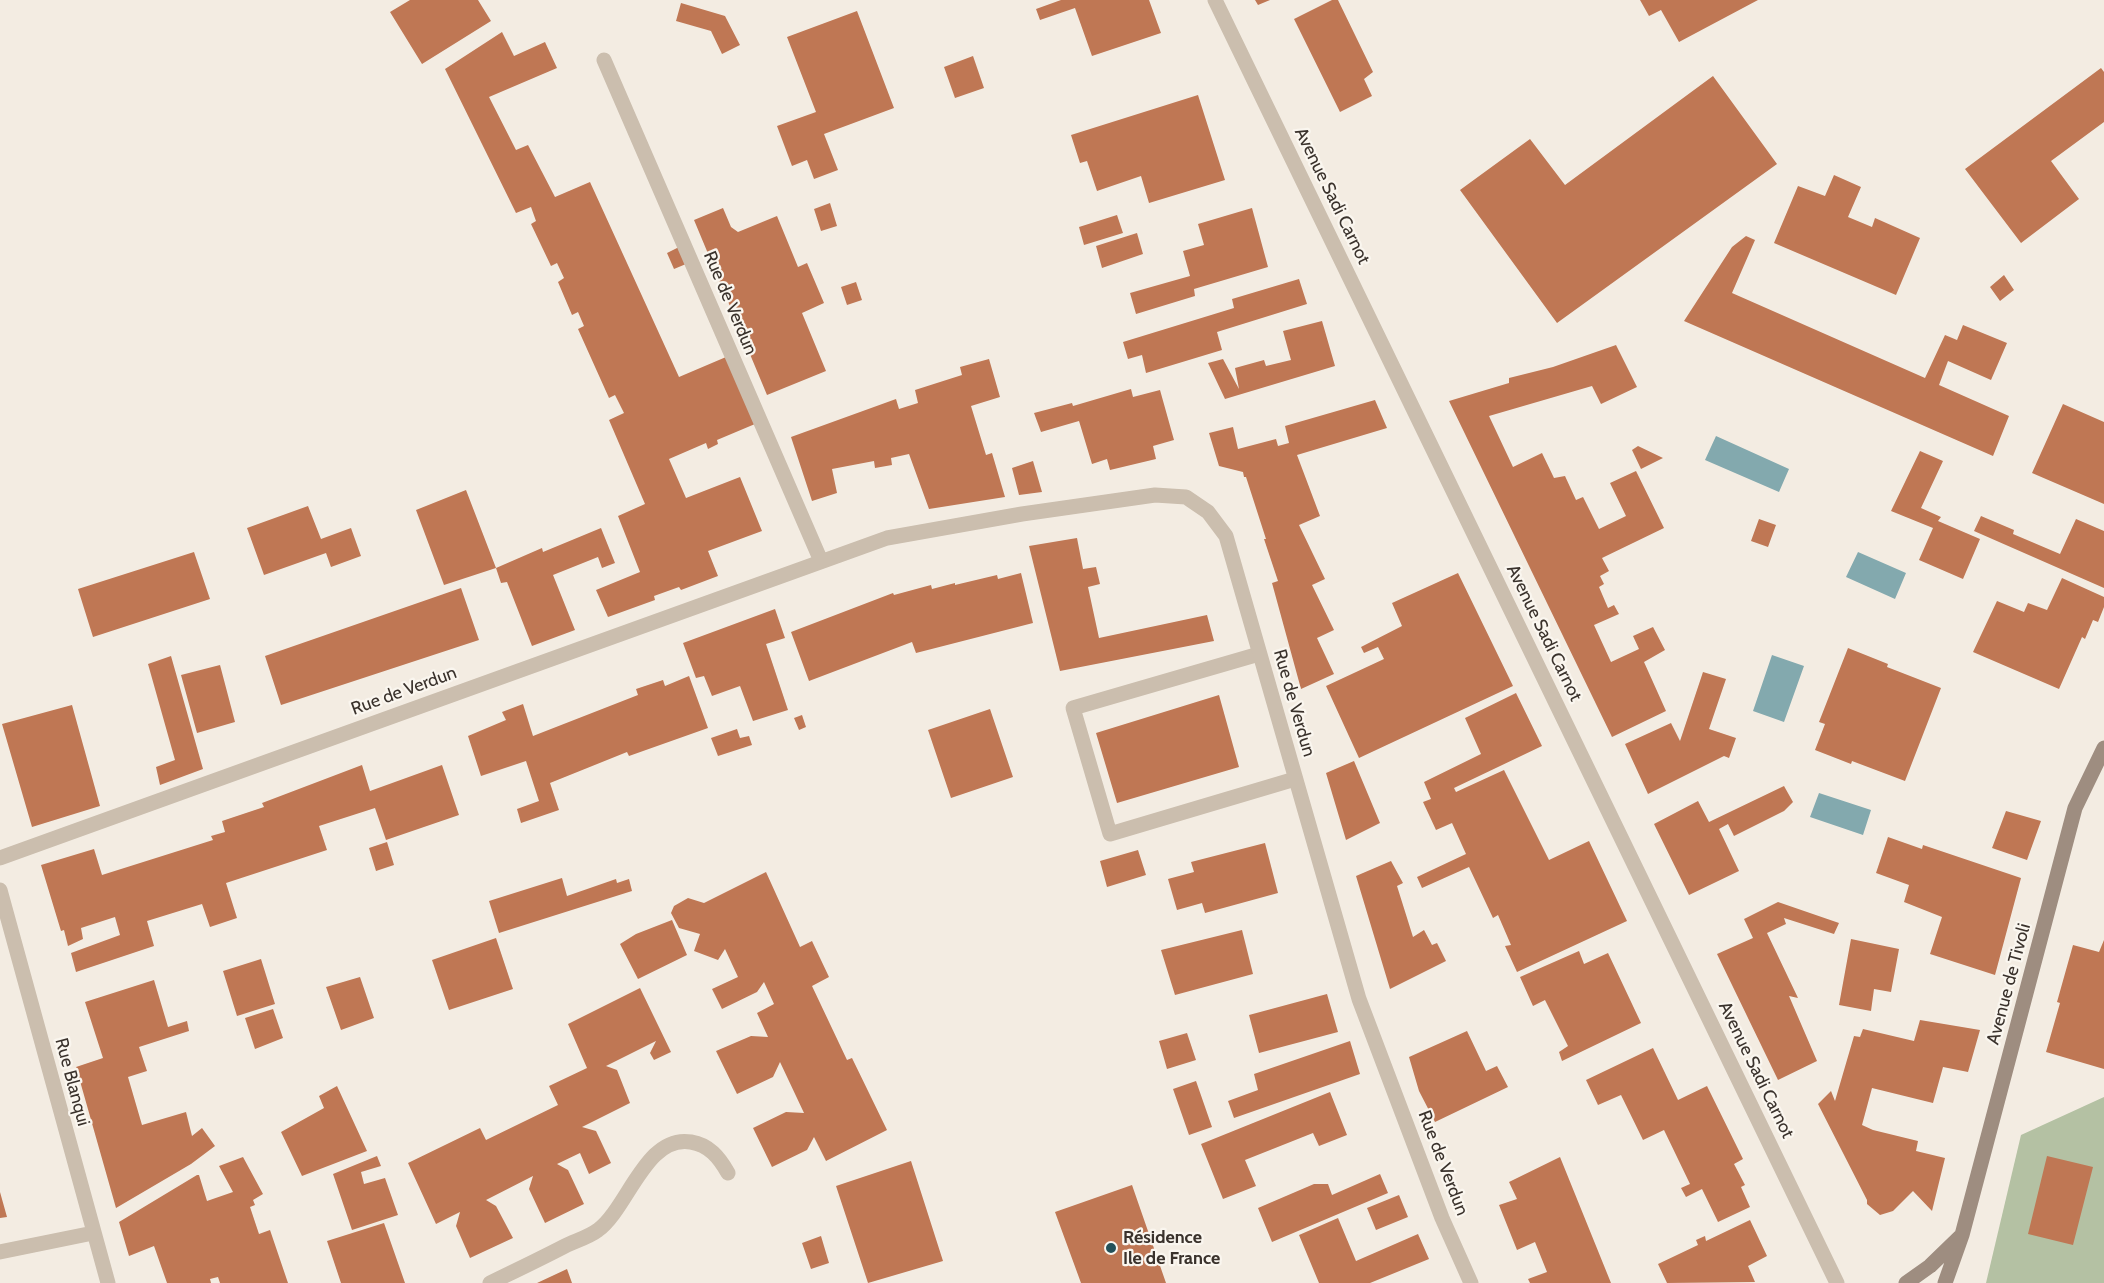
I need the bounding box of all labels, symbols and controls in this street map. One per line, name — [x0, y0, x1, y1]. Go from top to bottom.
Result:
street label: Avenue Sadi Carnot — [1290, 124, 1374, 268]
street label: Rue de Verdun — [698, 248, 762, 358]
street label: Avenue Sadi Carnot — [1502, 561, 1586, 705]
street label: Rue de Verdun — [1268, 647, 1320, 759]
street label: Rue de Verdun — [348, 662, 460, 720]
street label: Avenue de Tivoli — [1982, 921, 2036, 1047]
street label: Avenue Sadi Carnot — [1714, 998, 1798, 1142]
street label: Rue Blanqui — [50, 1036, 94, 1128]
street label: Rue de Verdun — [1413, 1107, 1473, 1219]
place label: Résidence Ile de France — [1123, 1227, 1220, 1270]
marker: Résidence Ile de France — [1104, 1241, 1118, 1255]

